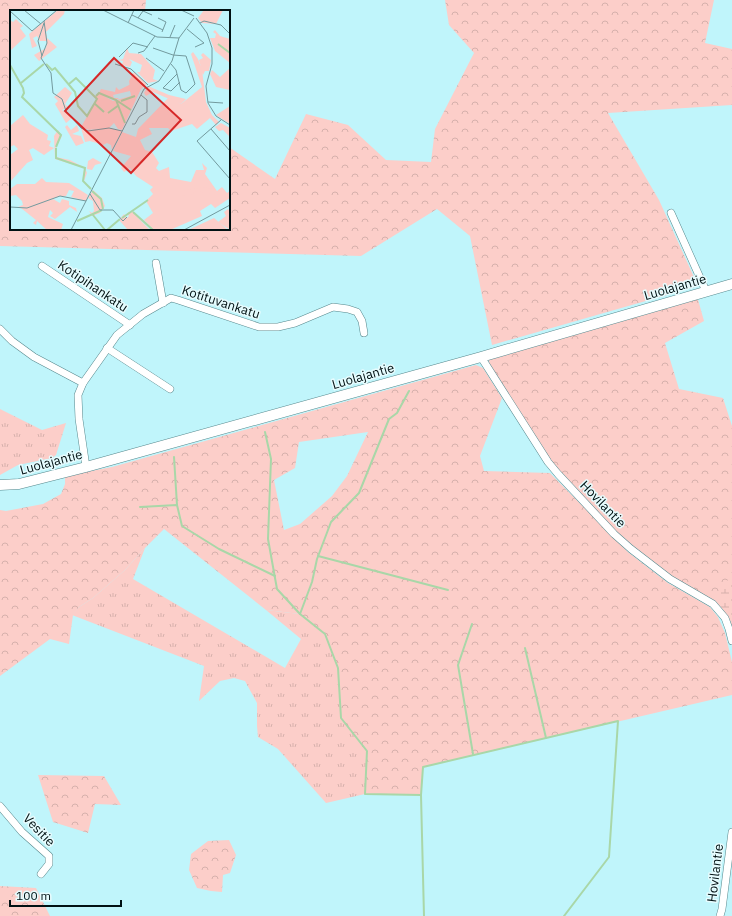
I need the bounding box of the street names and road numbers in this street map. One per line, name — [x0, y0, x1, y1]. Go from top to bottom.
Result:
street label: Kotipihankatu — [55, 256, 131, 316]
street label: Luolajantie — [642, 270, 708, 304]
street label: Kotituvankatu — [180, 281, 262, 323]
street label: Luolajantie — [330, 359, 396, 393]
street label: Luolajantie — [18, 445, 84, 479]
street label: Hovilantie — [576, 477, 630, 531]
street label: Vesitie — [19, 810, 59, 850]
street label: Hovilantie — [703, 843, 727, 903]

